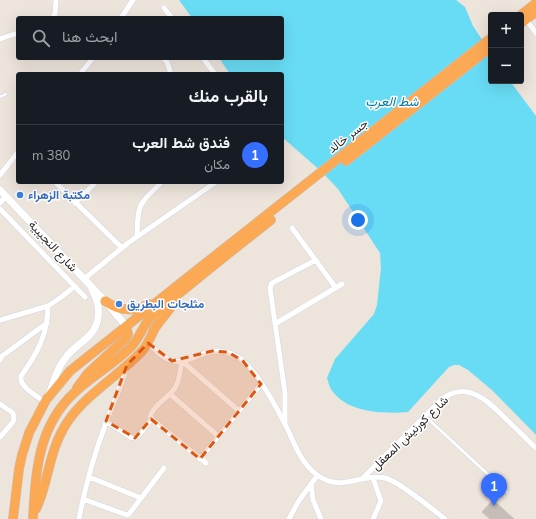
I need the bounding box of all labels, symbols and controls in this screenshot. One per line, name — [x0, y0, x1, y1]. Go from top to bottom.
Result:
map controls — [488, 12, 524, 84]
button: + — [488, 12, 524, 48]
search box — [16, 16, 284, 60]
icon: search — [30, 27, 52, 49]
text: ابحث هنا — [62, 27, 117, 46]
button: − — [488, 48, 524, 84]
text: بالقرب منك — [189, 85, 268, 106]
water label: شط العرب — [365, 93, 419, 110]
street label: جسر خالد — [325, 115, 371, 157]
text: فندق شط العرب — [132, 133, 230, 152]
text: 380 m — [32, 147, 70, 163]
text: 1 — [251, 147, 259, 163]
text: مكان — [204, 156, 230, 172]
place label: مكتبة الزهراء — [28, 187, 90, 203]
marker: مكتبة الزهراء — [15, 190, 25, 200]
your location — [348, 210, 368, 230]
street label: شارع النجيبية — [24, 217, 81, 276]
place label: مثلجات البطريق — [127, 296, 205, 312]
marker: مثلجات البطريق — [114, 299, 124, 309]
street label: شارع كورنيش المعقل — [368, 392, 453, 475]
pin: 1 — [481, 473, 507, 506]

